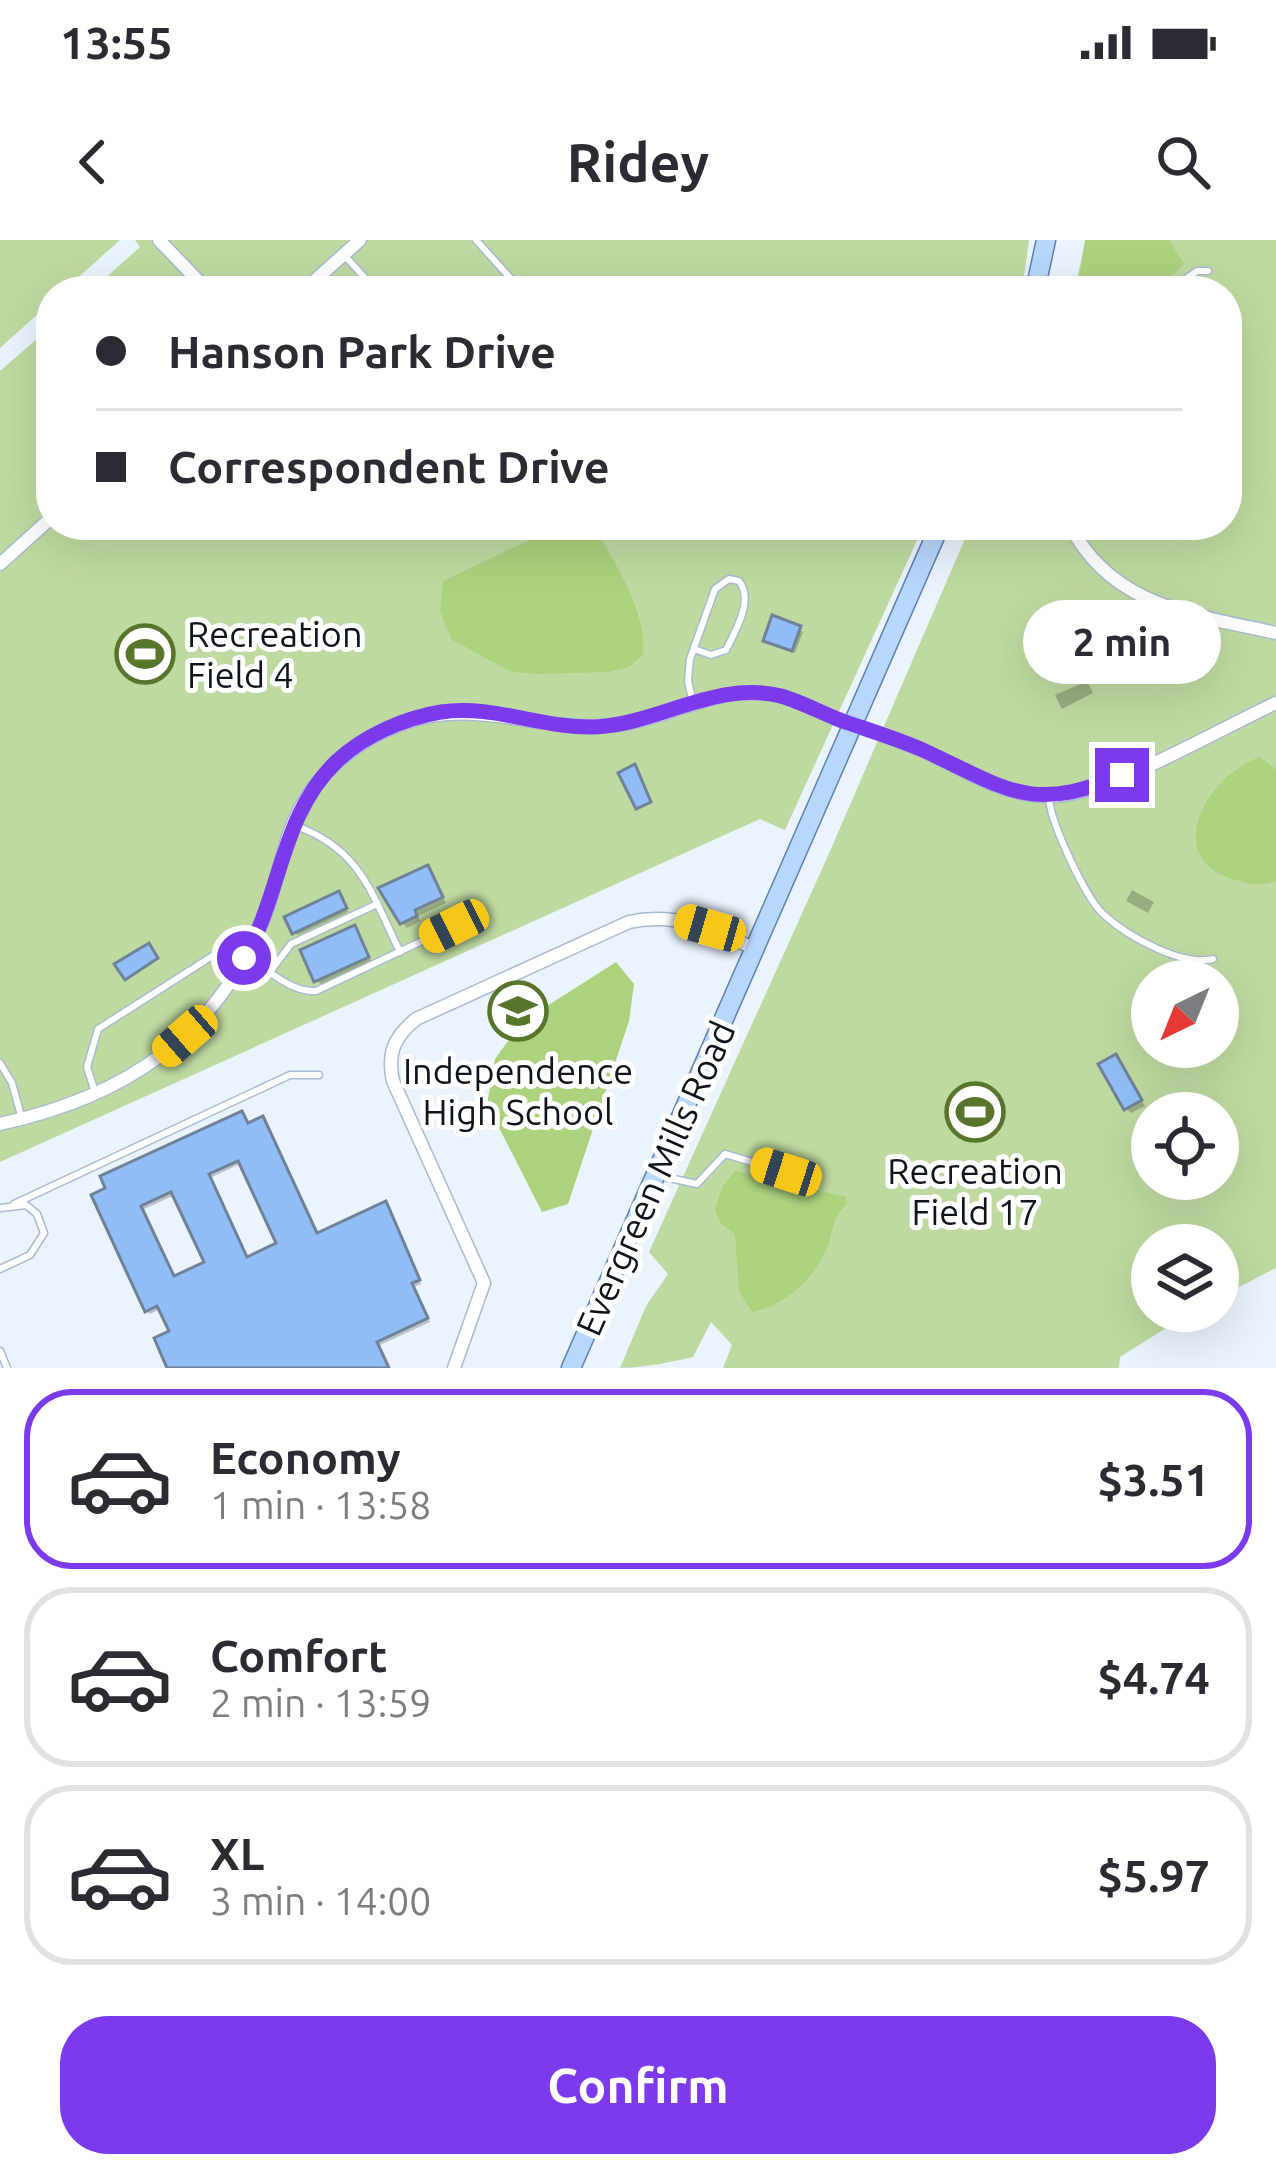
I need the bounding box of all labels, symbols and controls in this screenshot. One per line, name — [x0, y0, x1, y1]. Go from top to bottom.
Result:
text: 13:55 — [60, 17, 173, 68]
icon: back — [60, 129, 126, 195]
icon: search — [1150, 129, 1216, 195]
text: Ridey — [567, 132, 709, 192]
text: Hanson Park Drive — [168, 326, 556, 377]
text: Correspondent Drive — [168, 441, 610, 492]
callout: 2 min — [1023, 601, 1221, 685]
place label: Recreation Field 4 — [187, 613, 362, 695]
text: 2 min — [1073, 620, 1171, 663]
sports icon: Recreation Field 4 — [114, 623, 176, 685]
route end — [1095, 748, 1149, 802]
car — [414, 894, 494, 958]
car — [670, 901, 750, 955]
route start — [217, 931, 271, 985]
north arrow — [1131, 960, 1239, 1068]
map controls — [1131, 960, 1239, 1332]
school or university icon: Independence High School — [487, 980, 549, 1042]
car — [146, 999, 224, 1073]
street label: Evergreen Mills Road — [567, 1015, 743, 1341]
place label: Independence High School — [403, 1050, 633, 1132]
sports icon: Recreation Field 17 — [944, 1081, 1006, 1143]
button: locate — [1131, 1092, 1239, 1200]
car — [746, 1144, 826, 1200]
place label: Recreation Field 17 — [887, 1150, 1063, 1232]
button: layers — [1131, 1224, 1239, 1332]
icon: car — [66, 1425, 174, 1533]
text: Economy — [210, 1432, 401, 1483]
text: $3.51 — [1097, 1454, 1210, 1505]
text: 1 min · 13:58 — [210, 1483, 431, 1526]
icon: car — [66, 1623, 174, 1731]
text: Comfort — [210, 1630, 387, 1681]
text: $4.74 — [1097, 1652, 1210, 1703]
text: 2 min · 13:59 — [210, 1681, 431, 1724]
icon: car — [66, 1821, 174, 1929]
text: XL — [210, 1828, 264, 1879]
text: $5.97 — [1097, 1850, 1210, 1901]
text: 3 min · 14:00 — [210, 1879, 431, 1922]
button: Confirm — [60, 2016, 1216, 2154]

